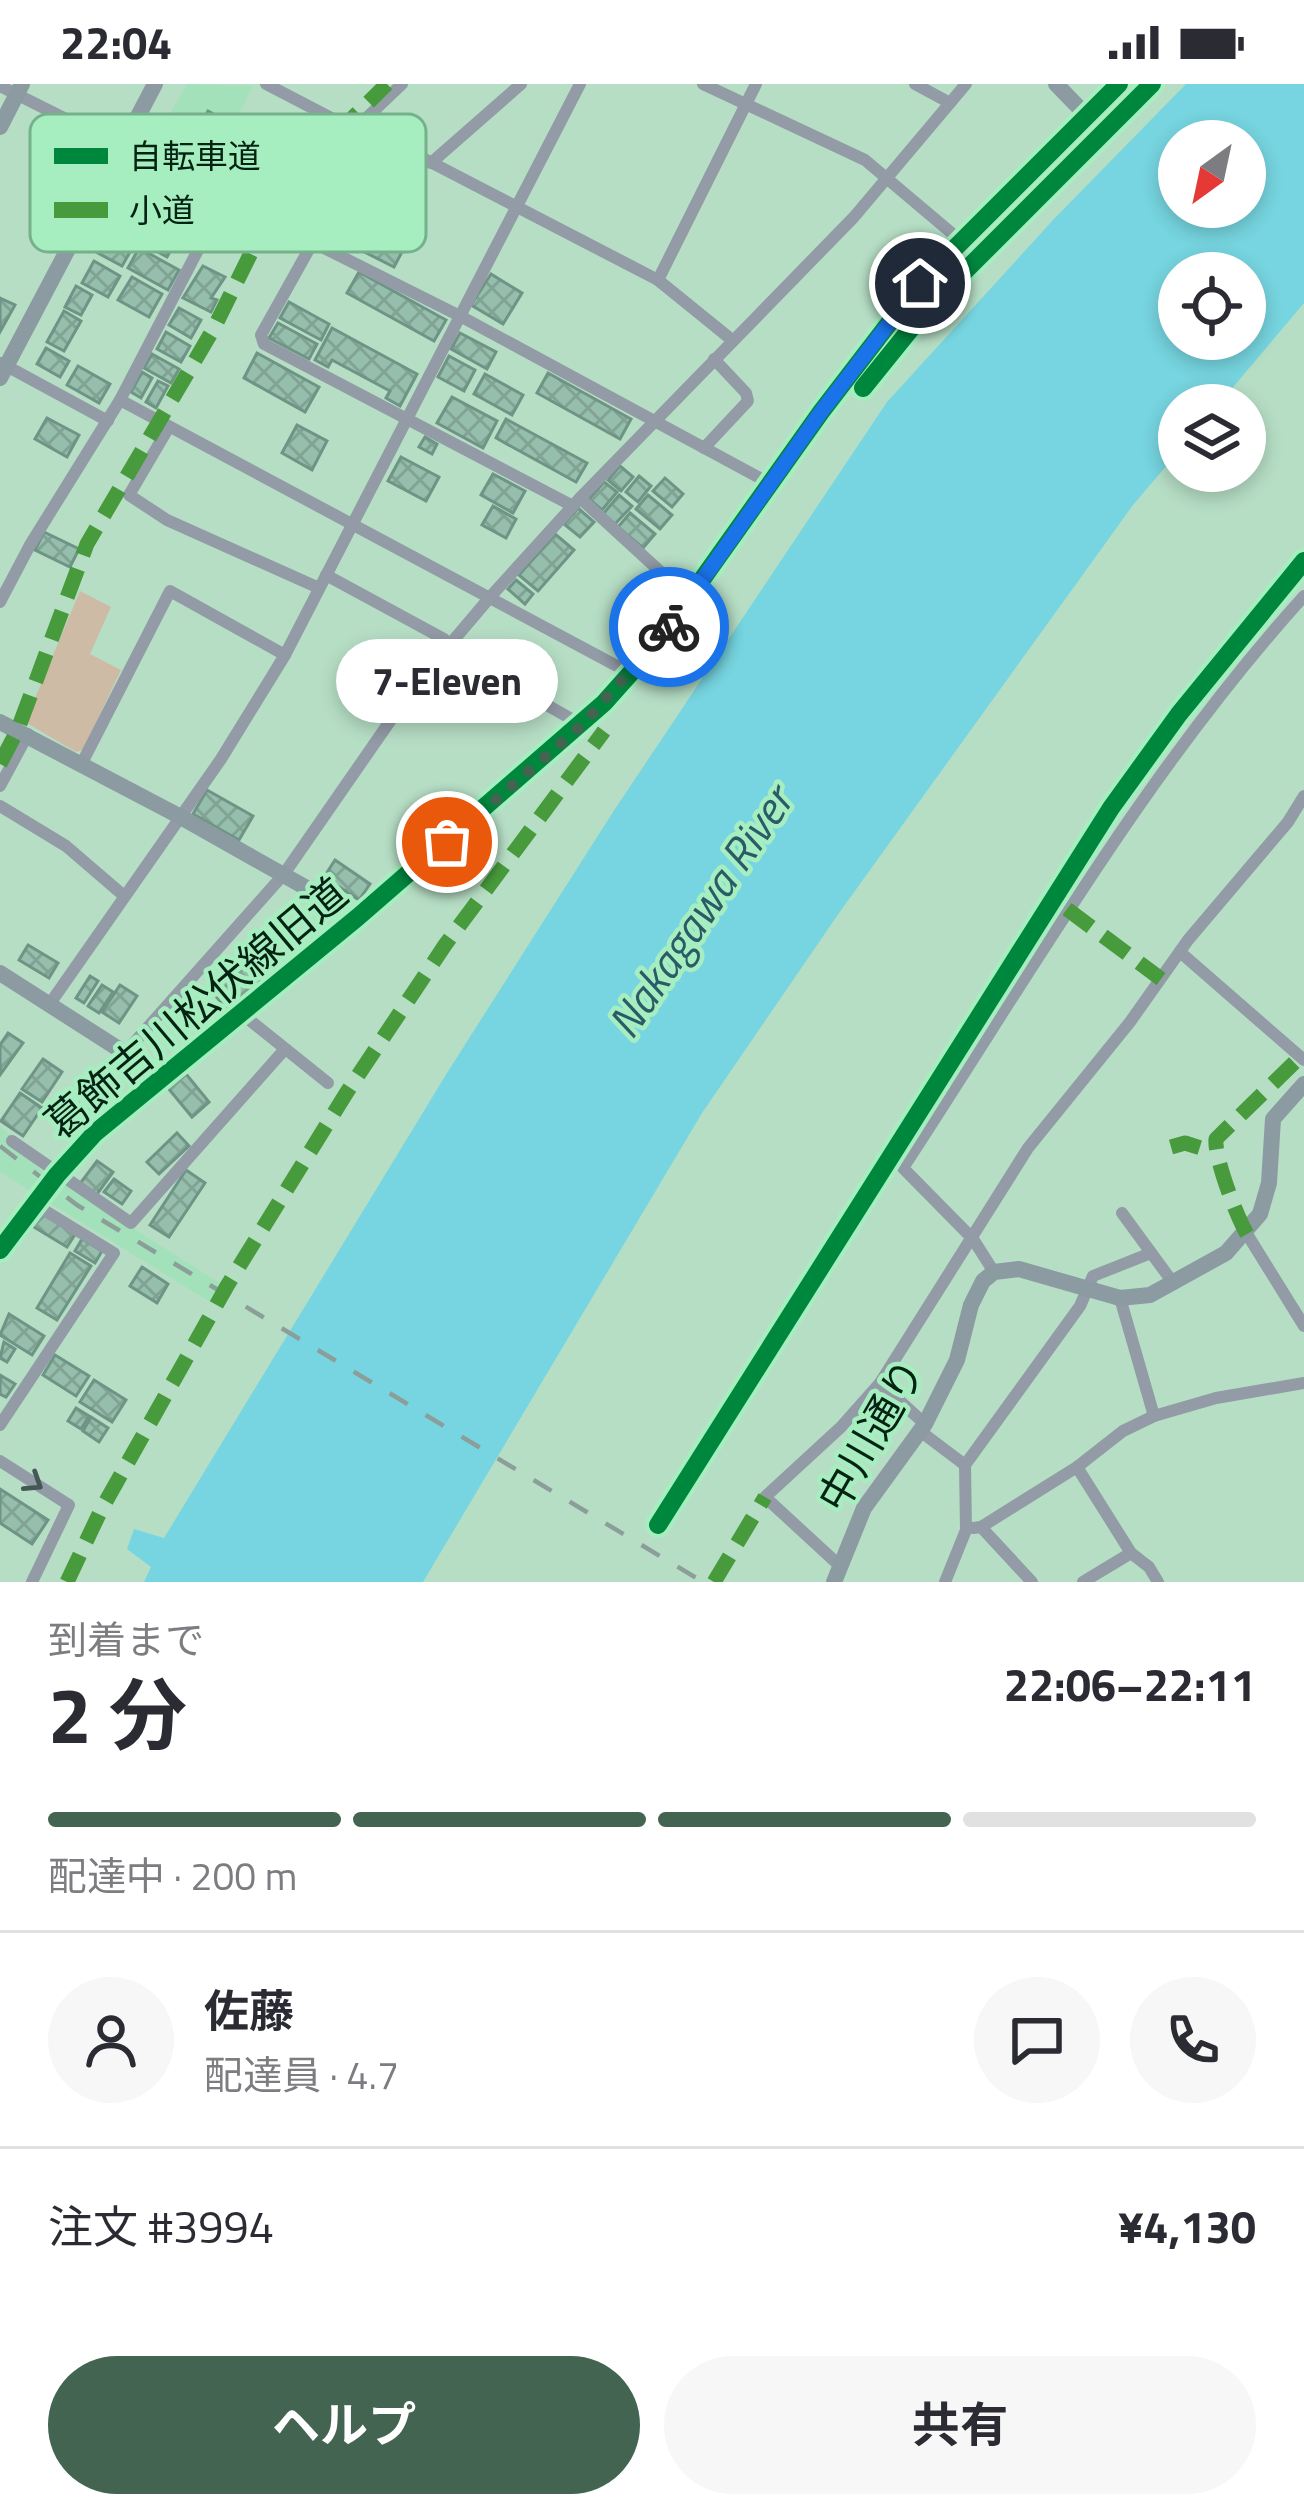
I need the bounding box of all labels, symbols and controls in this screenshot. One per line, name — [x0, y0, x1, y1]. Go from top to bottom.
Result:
text: 22:04 — [60, 8, 172, 76]
legend — [30, 114, 426, 252]
north arrow — [1158, 120, 1266, 228]
map controls — [1158, 120, 1266, 492]
text: 自転車道 — [129, 131, 261, 181]
text: 小道 — [129, 185, 195, 235]
pin — [869, 232, 971, 334]
icon: home — [887, 250, 953, 316]
button: locate — [1158, 252, 1266, 360]
button: layers — [1158, 384, 1266, 492]
courier — [609, 567, 729, 687]
icon: bike — [636, 594, 702, 660]
callout: 7-Eleven — [336, 638, 558, 722]
text: 7-Eleven — [372, 651, 522, 710]
water label: Nakagawa River — [590, 768, 811, 1051]
pin — [396, 791, 498, 893]
icon: bag — [414, 809, 480, 875]
street label: 葛飾吉川松伏線旧道 — [30, 861, 361, 1153]
street label: 中川通り — [800, 1346, 940, 1523]
one-way arrow — [21, 1468, 43, 1490]
text: 到着まで — [48, 1610, 204, 1669]
text: 22:06–22:11 — [1004, 1650, 1256, 1718]
text: 2 分 — [48, 1655, 187, 1773]
text: 配達中 · 200 m — [48, 1846, 297, 1905]
text: 佐藤 — [204, 1976, 294, 2044]
button: person — [48, 1977, 174, 2103]
button: chat — [974, 1977, 1100, 2103]
button: phone — [1130, 1977, 1256, 2103]
text: 配達員 · 4.7 — [204, 2045, 399, 2104]
text: 注文 #3994 — [48, 2192, 274, 2260]
text: ¥4,130 — [1118, 2192, 1256, 2260]
button: ヘルプ — [48, 2356, 640, 2494]
button: 共有 — [664, 2356, 1256, 2494]

